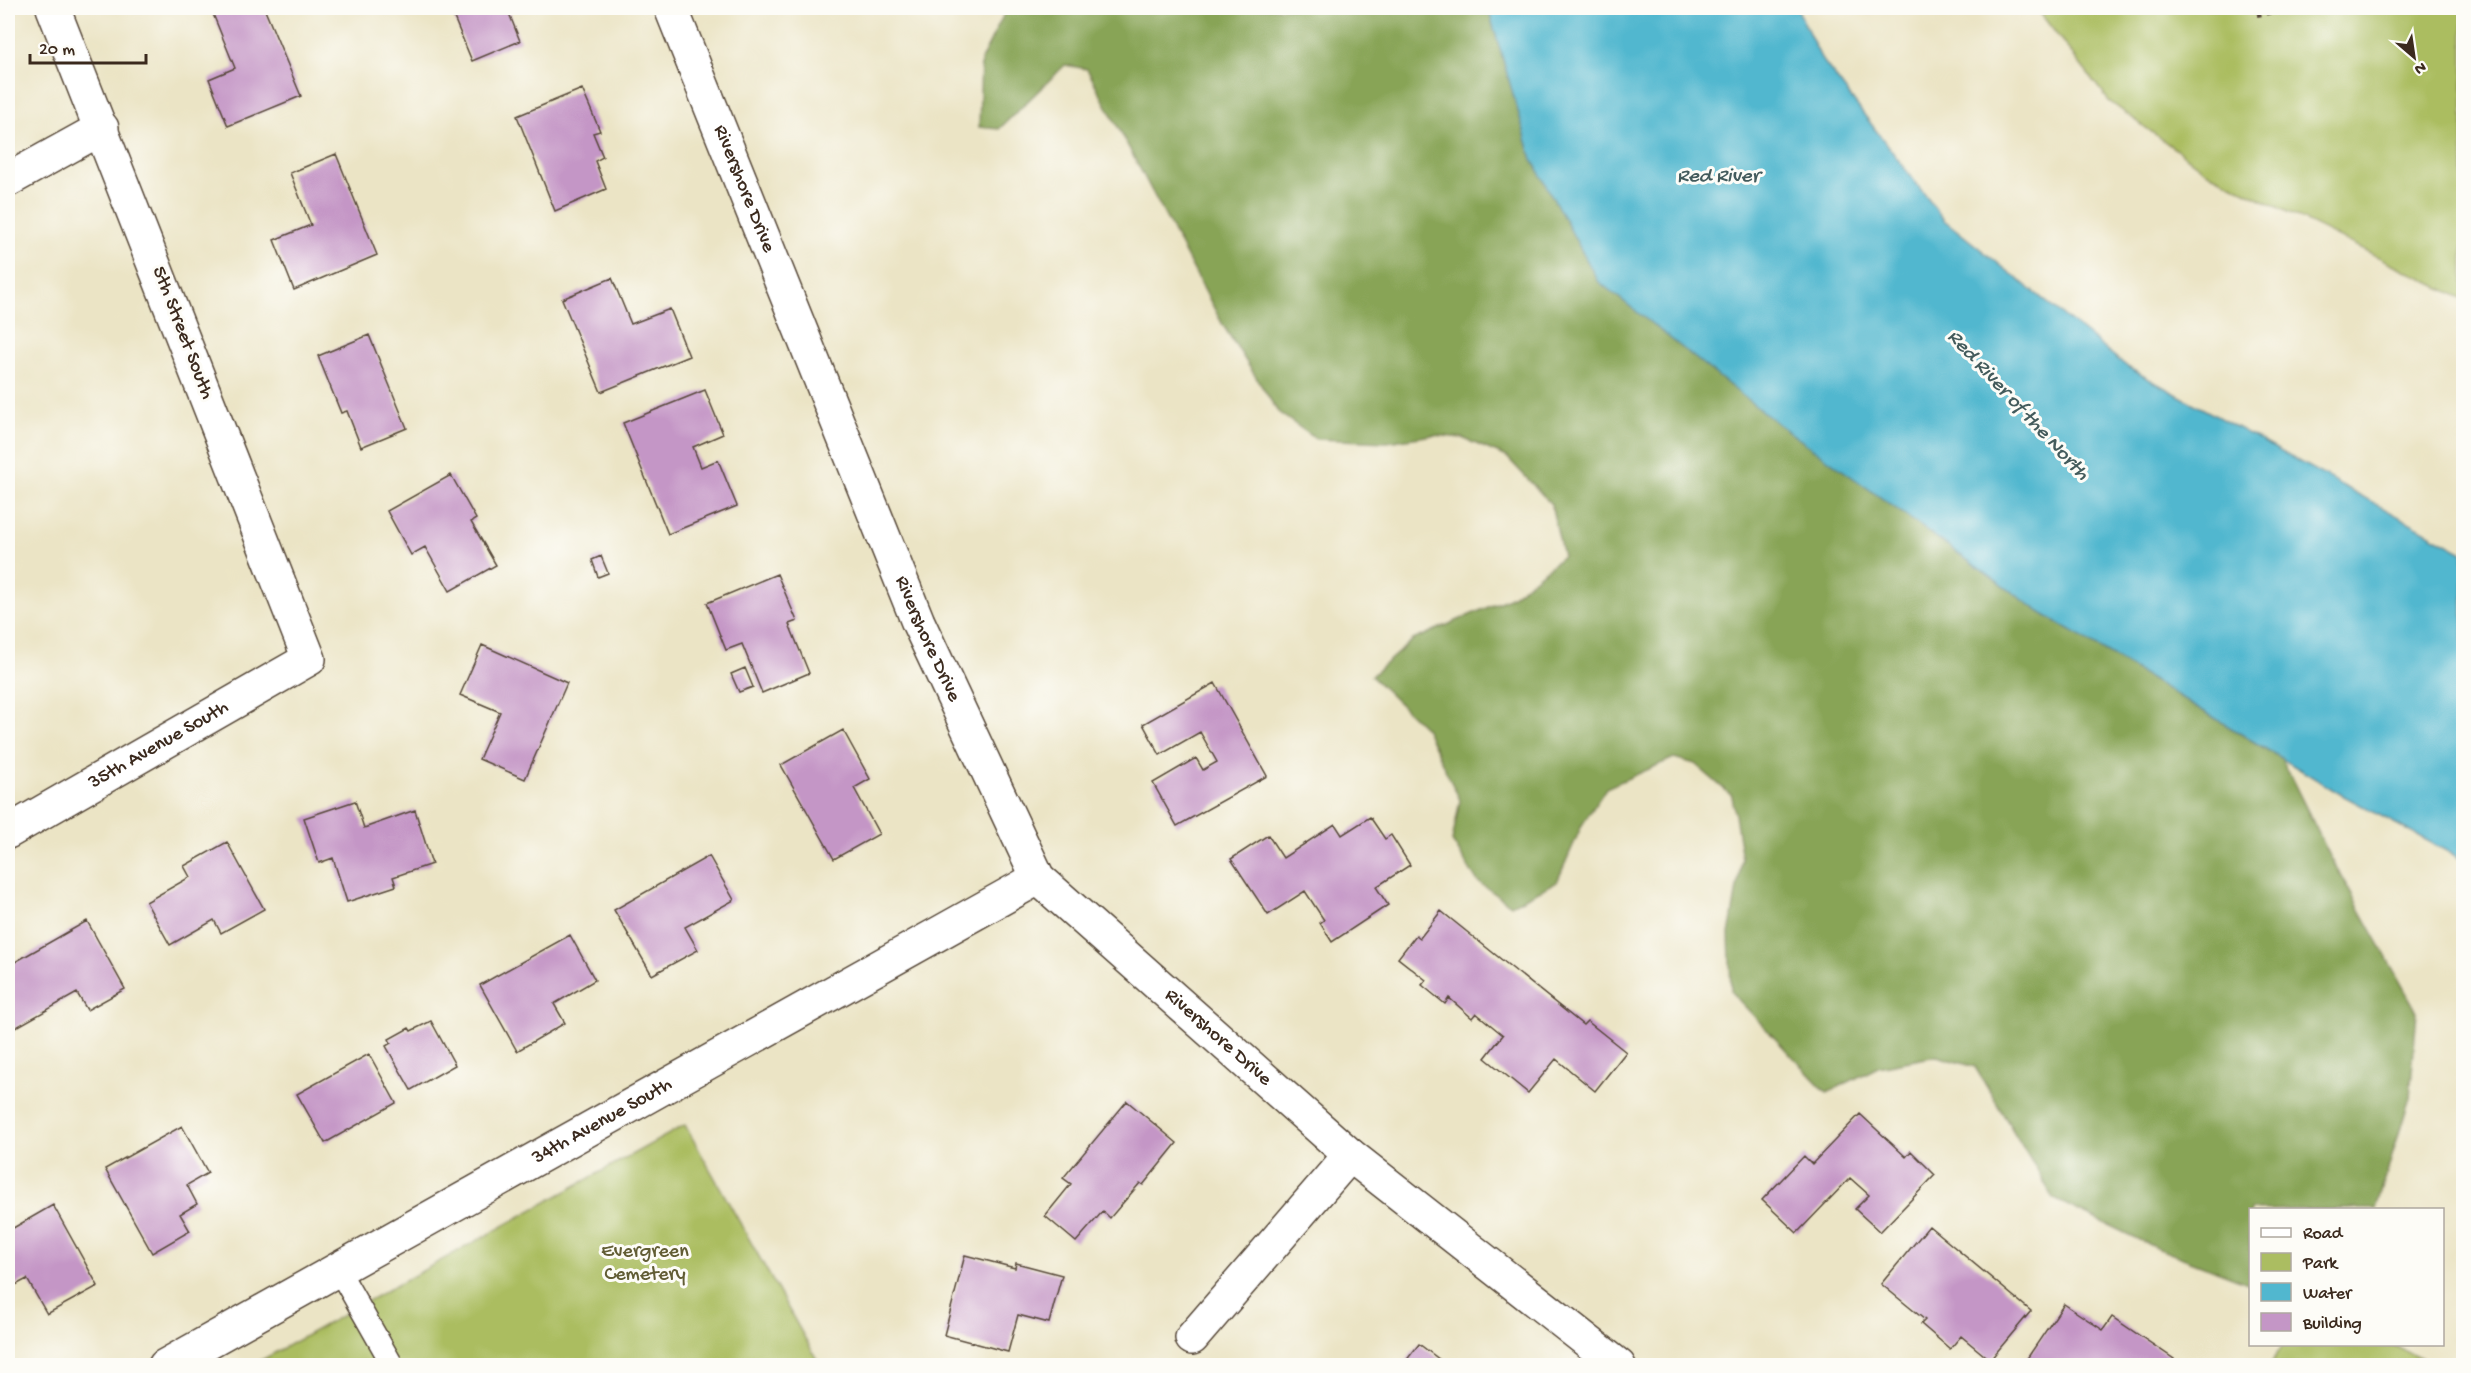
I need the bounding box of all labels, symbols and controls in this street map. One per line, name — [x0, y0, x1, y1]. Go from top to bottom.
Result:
scale bar — [30, 27, 146, 65]
north arrow — [2384, 27, 2444, 87]
text: 20 m — [39, 40, 75, 61]
text: N — [2410, 56, 2429, 78]
street label: Rivershore Drive — [708, 122, 780, 257]
water label: Red River — [1677, 165, 1764, 190]
street label: 5th Street South — [146, 263, 218, 403]
water label: Red River of the North — [1941, 325, 2094, 487]
street label: Rivershore Drive — [889, 573, 966, 706]
street label: 35th Avenue South — [84, 696, 233, 795]
street label: Rivershore Drive — [1160, 984, 1277, 1092]
street label: 34th Avenue South — [528, 1073, 676, 1170]
legend — [2249, 1208, 2444, 1346]
text: Road — [2303, 1224, 2344, 1245]
park label: Evergreen Cemetery — [601, 1241, 689, 1287]
text: Park — [2302, 1254, 2339, 1275]
text: Water — [2303, 1284, 2353, 1305]
text: Building — [2302, 1314, 2362, 1335]

